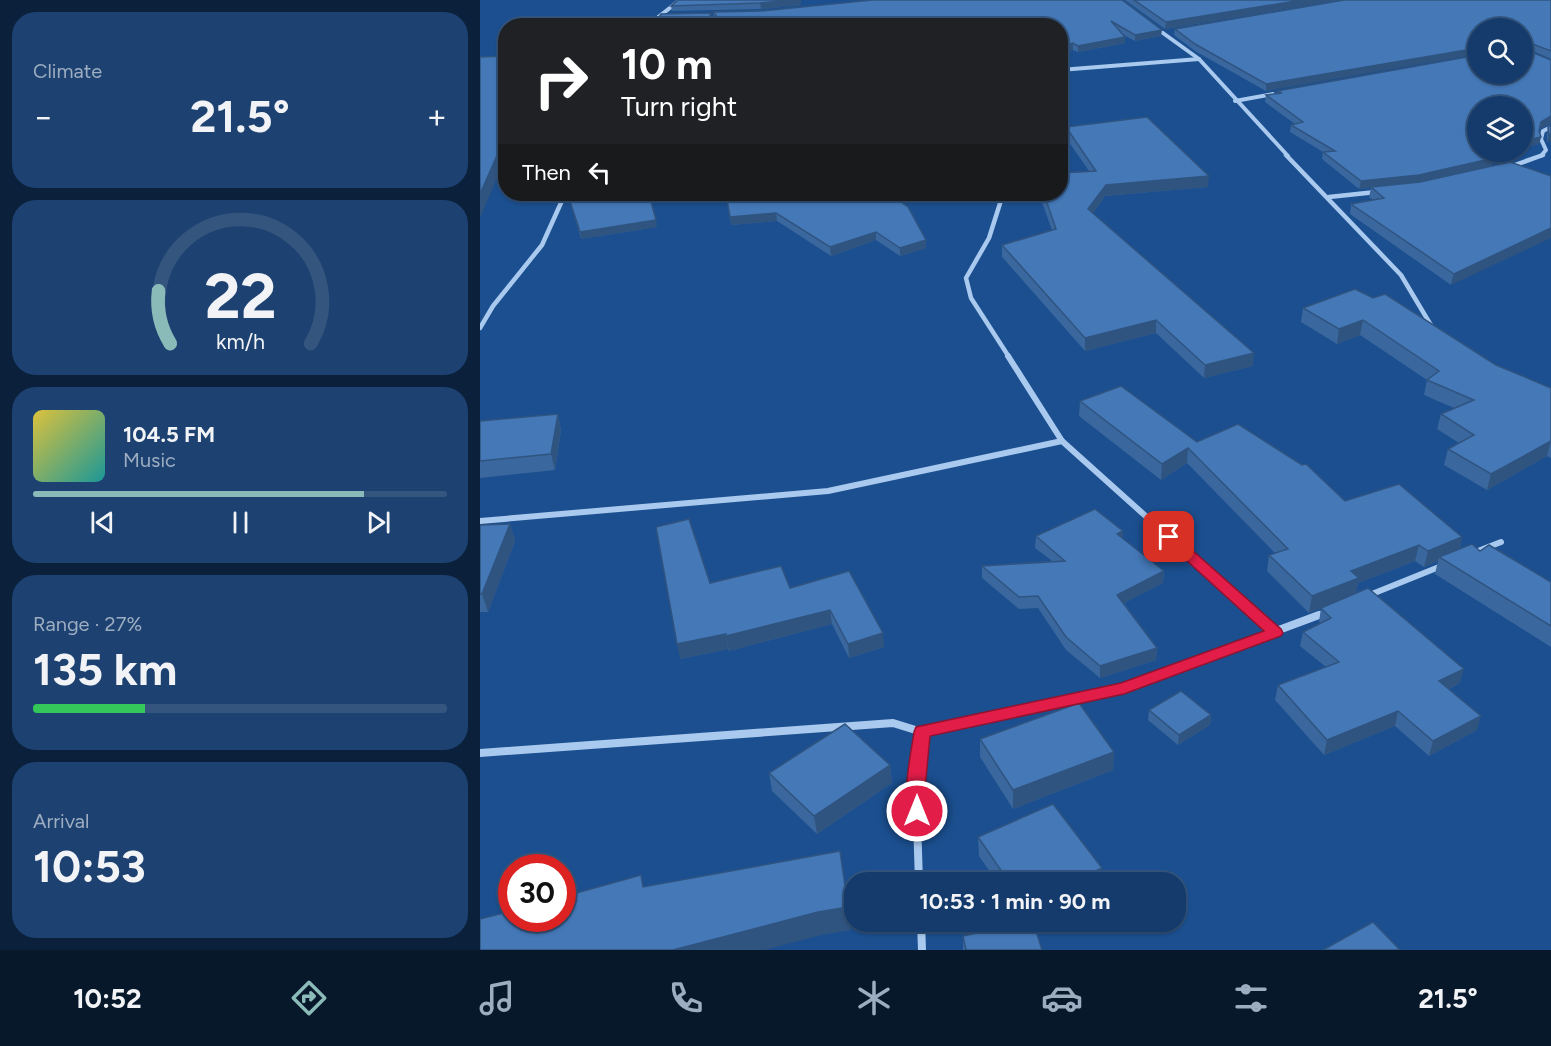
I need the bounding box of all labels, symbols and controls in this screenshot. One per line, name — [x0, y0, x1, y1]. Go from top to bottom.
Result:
map controls — [1467, 18, 1533, 162]
button: search — [1467, 18, 1533, 84]
text: 10 m — [621, 39, 713, 90]
icon: right — [522, 42, 600, 120]
text: Climate — [33, 59, 102, 83]
text: 21.5° — [190, 89, 290, 143]
text: Turn right — [621, 90, 737, 123]
button: layers — [1467, 96, 1533, 162]
text: − — [33, 97, 54, 136]
text: + — [426, 97, 447, 136]
icon: left — [583, 156, 616, 189]
text: Then — [522, 159, 571, 186]
text: 22 — [204, 260, 276, 335]
text: km/h — [216, 330, 264, 355]
text: 104.5 FM — [123, 421, 215, 448]
text: Music — [123, 448, 176, 472]
icon: previous — [86, 506, 119, 539]
icon: pause — [224, 506, 257, 539]
icon: next — [362, 506, 395, 539]
pin — [1143, 511, 1194, 562]
icon: arrive — [1152, 520, 1185, 553]
text: Range · 27% — [33, 612, 142, 636]
text: 135 km — [33, 642, 177, 696]
position arrow — [885, 779, 949, 843]
text: Arrival — [33, 809, 89, 833]
text: 10:53 — [33, 839, 146, 893]
speed limit sign: 30 — [498, 854, 576, 932]
text: 10:53 · 1 min · 90 m — [920, 888, 1110, 915]
icon: directions — [288, 977, 330, 1019]
icon: music — [476, 977, 518, 1019]
icon: phone — [665, 977, 707, 1019]
icon: climate — [853, 977, 895, 1019]
icon: car — [1041, 977, 1083, 1019]
icon: filters — [1230, 977, 1272, 1019]
text: 10:52 — [73, 982, 142, 1015]
text: 21.5° — [1418, 982, 1478, 1015]

